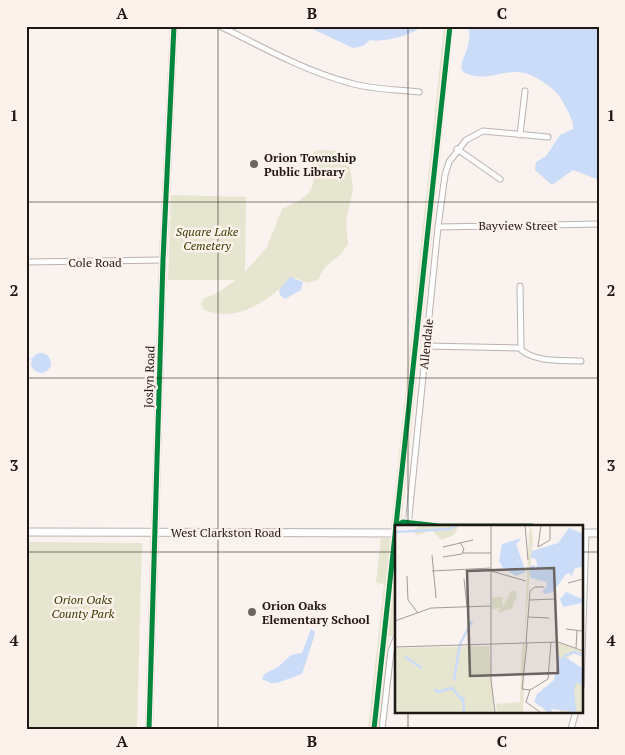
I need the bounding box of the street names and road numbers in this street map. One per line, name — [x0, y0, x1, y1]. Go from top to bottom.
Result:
street label: Bayview Street — [478, 218, 558, 233]
street label: Cole Road — [68, 255, 122, 270]
street label: Allendale — [416, 318, 436, 370]
street label: Joslyn Road — [140, 345, 158, 408]
street label: West Clarkston Road — [171, 525, 281, 540]

